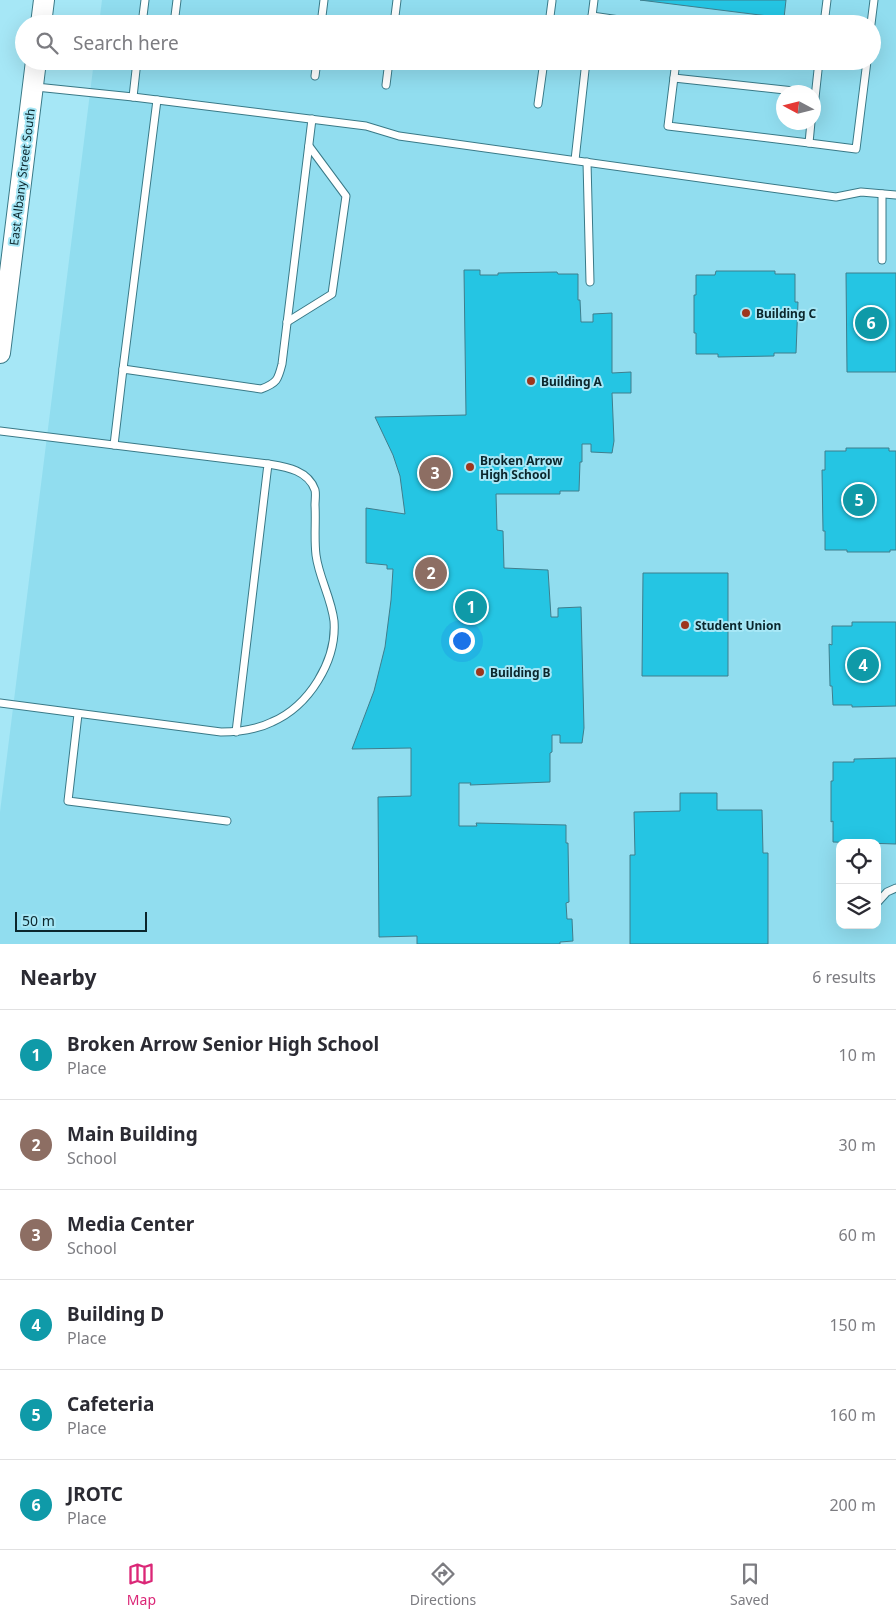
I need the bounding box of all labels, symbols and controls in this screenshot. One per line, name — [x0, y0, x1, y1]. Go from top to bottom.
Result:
search box — [15, 15, 881, 70]
icon: search — [33, 29, 61, 57]
text: Search here — [73, 30, 179, 56]
north arrow — [776, 85, 821, 130]
street label: East Albany Street South — [5, 108, 39, 246]
pin: 6 — [855, 304, 887, 342]
place label: Building C — [756, 305, 817, 322]
marker: Building C — [740, 307, 752, 319]
place label: Building A — [541, 373, 603, 390]
marker: Building A — [525, 375, 537, 387]
place label: Broken Arrow High School — [480, 452, 563, 483]
pin: 3 — [419, 454, 451, 492]
marker: Broken Arrow High School — [464, 461, 476, 473]
pin: 5 — [843, 481, 875, 519]
pin: 2 — [415, 554, 447, 592]
pin: 1 — [455, 588, 487, 626]
place label: Student Union — [695, 617, 781, 634]
marker: Student Union — [679, 619, 691, 631]
your location — [449, 628, 475, 654]
pin: 4 — [847, 646, 879, 684]
place label: Building B — [490, 664, 551, 681]
marker: Building B — [474, 666, 486, 678]
map controls — [836, 839, 881, 929]
button: locate — [836, 839, 881, 884]
button: layers — [836, 884, 881, 929]
scale bar — [15, 909, 148, 932]
text: 50 m — [22, 911, 55, 930]
text: Nearby — [20, 963, 96, 991]
text: 6 results — [812, 966, 876, 988]
text: Broken Arrow Senior High School — [67, 1031, 379, 1057]
text: 1 — [31, 1044, 41, 1066]
text: 10 m — [839, 1044, 876, 1066]
text: Place — [67, 1057, 107, 1079]
text: Main Building — [67, 1121, 198, 1147]
text: 2 — [31, 1134, 41, 1156]
text: 30 m — [839, 1134, 876, 1156]
text: School — [67, 1147, 117, 1169]
text: Media Center — [67, 1211, 194, 1237]
text: 3 — [31, 1224, 41, 1246]
text: 60 m — [839, 1224, 876, 1246]
text: School — [67, 1237, 117, 1259]
text: Building D — [67, 1301, 164, 1327]
text: 4 — [31, 1314, 41, 1336]
text: 150 m — [829, 1314, 876, 1336]
text: Place — [67, 1327, 107, 1349]
text: Cafeteria — [67, 1391, 154, 1417]
text: 5 — [31, 1404, 41, 1426]
text: 160 m — [829, 1404, 876, 1426]
text: Place — [67, 1417, 107, 1439]
text: JROTC — [67, 1481, 123, 1507]
text: 6 — [31, 1494, 41, 1516]
text: 200 m — [829, 1494, 876, 1516]
text: Place — [67, 1507, 107, 1529]
tab: Map — [127, 1560, 156, 1609]
tab: Directions — [410, 1560, 476, 1609]
tab: Saved — [730, 1560, 769, 1609]

